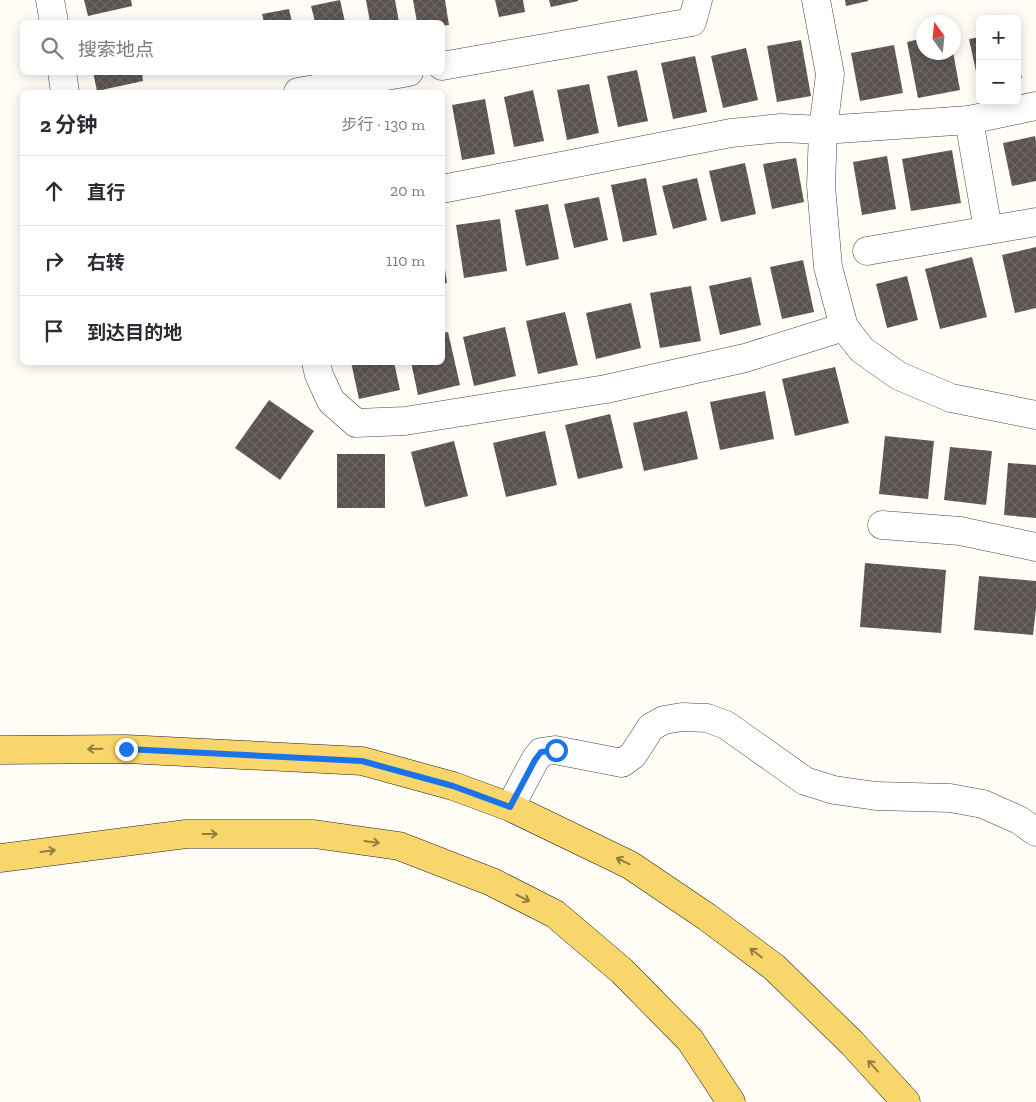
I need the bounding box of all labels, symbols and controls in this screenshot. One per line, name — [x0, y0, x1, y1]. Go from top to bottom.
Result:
north arrow — [916, 15, 961, 60]
map controls — [976, 15, 1021, 105]
button: + — [976, 15, 1021, 60]
search box — [20, 20, 445, 75]
icon: search — [38, 34, 66, 62]
text: 搜索地点 — [78, 38, 154, 61]
button: − — [976, 60, 1021, 105]
text: 2 分钟 — [40, 112, 97, 137]
text: 步行 · 130 m — [342, 115, 425, 134]
icon: ahead — [40, 177, 68, 205]
text: 直行 — [87, 181, 125, 204]
text: 20 m — [390, 181, 425, 200]
icon: right — [40, 247, 68, 275]
text: 右转 — [87, 251, 125, 274]
text: 110 m — [386, 251, 425, 270]
icon: arrive — [40, 317, 68, 345]
text: 到达目的地 — [87, 321, 182, 344]
route end — [115, 738, 138, 761]
route start — [545, 739, 568, 762]
one-way arrow — [87, 744, 104, 754]
one-way arrow — [201, 829, 217, 839]
one-way arrow — [363, 837, 379, 847]
one-way arrow — [40, 846, 56, 856]
one-way arrow — [615, 856, 630, 866]
one-way arrow — [515, 894, 530, 903]
one-way arrow — [750, 948, 763, 959]
one-way arrow — [867, 1059, 879, 1072]

